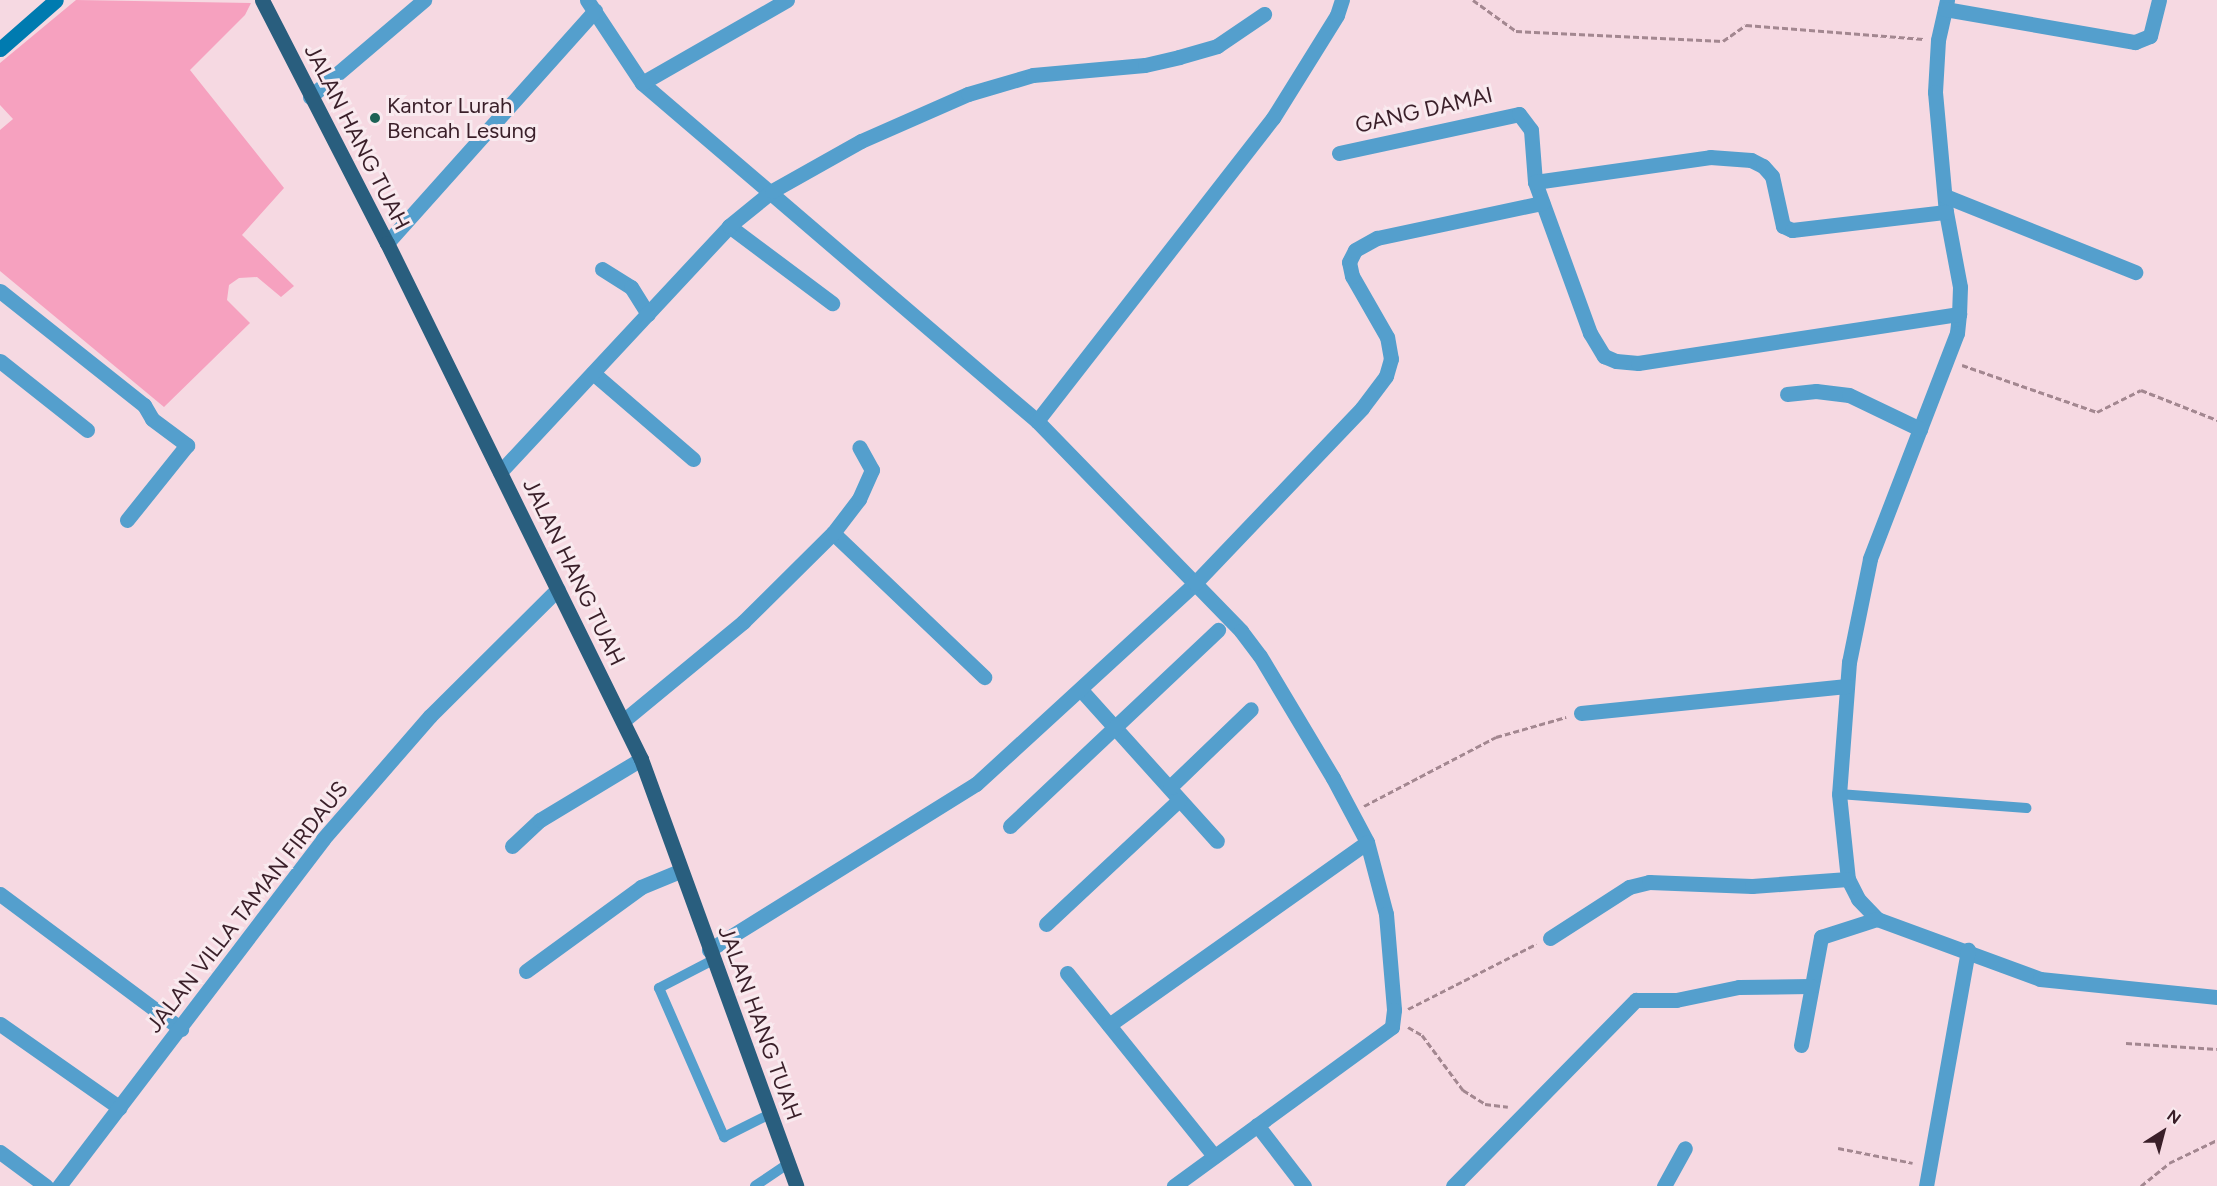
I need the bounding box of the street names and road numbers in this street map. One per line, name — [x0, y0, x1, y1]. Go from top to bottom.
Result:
street label: JALAN HANG TUAH — [299, 40, 415, 234]
street label: GANG DAMAI — [1353, 81, 1495, 139]
street label: JALAN HANG TUAH — [517, 474, 631, 670]
street label: JALAN VILLA TAMAN FIRDAUS — [141, 776, 353, 1038]
street label: JALAN HANG TUAH — [713, 922, 807, 1124]

